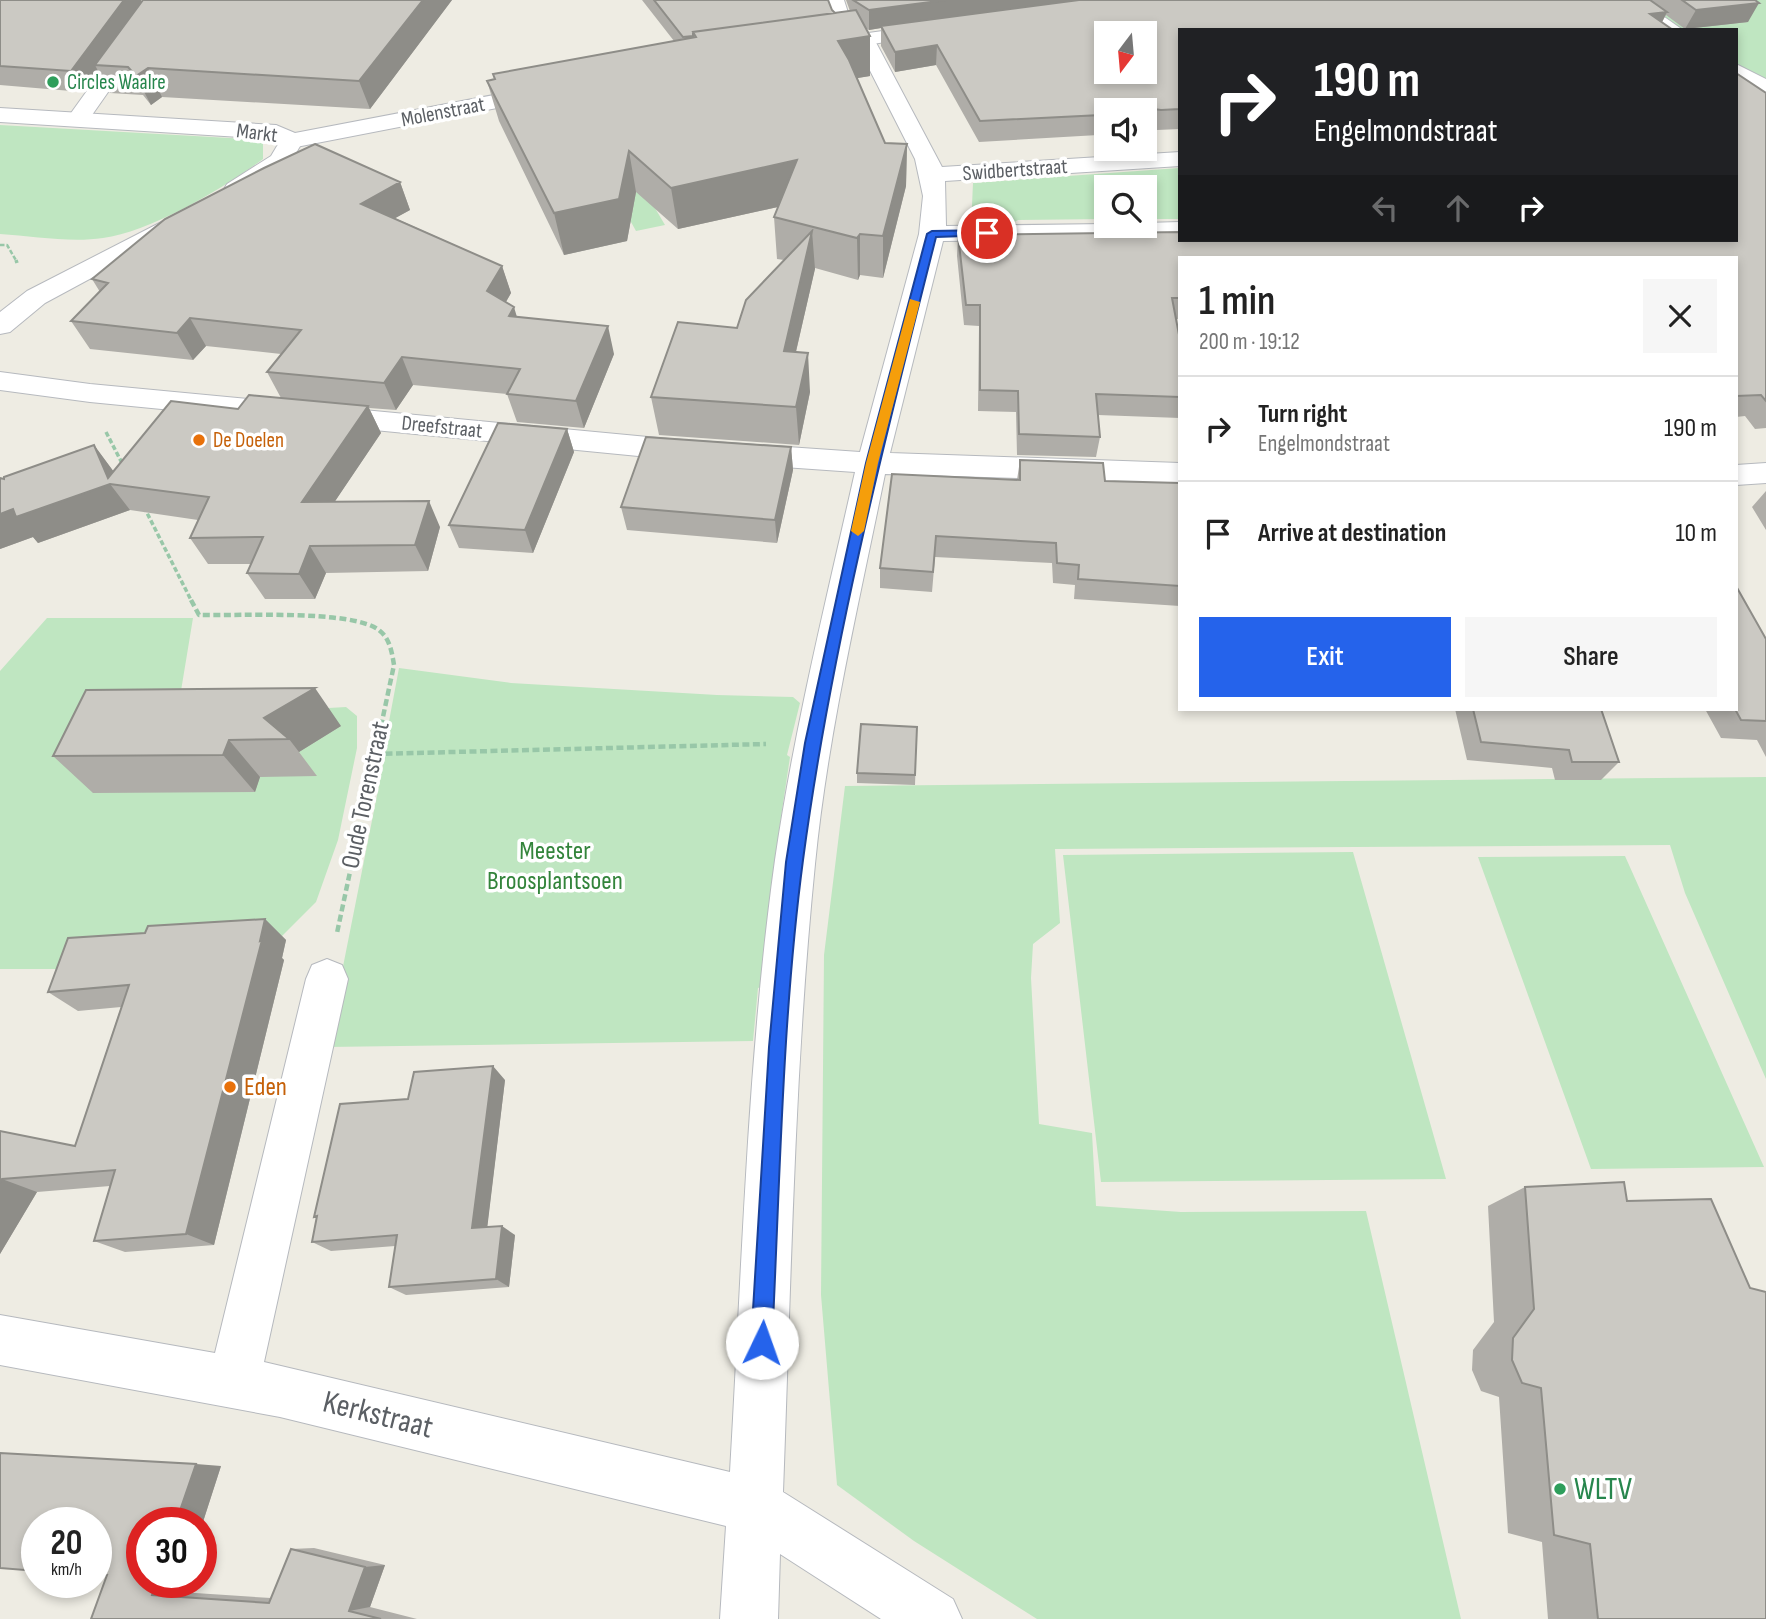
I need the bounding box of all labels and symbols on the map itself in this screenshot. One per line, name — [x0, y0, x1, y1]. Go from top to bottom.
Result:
north arrow — [1094, 21, 1157, 84]
place label: Circles Waalre — [67, 70, 166, 95]
marker: Circles Waalre — [45, 74, 61, 90]
street label: Molenstraat — [399, 92, 487, 132]
street label: Markt — [235, 118, 279, 148]
street label: Swidbertstraat — [962, 154, 1068, 186]
pin — [957, 203, 1017, 263]
street label: Dreefstraat — [400, 410, 484, 444]
place label: De Doelen — [213, 428, 284, 453]
marker: De Doelen — [191, 432, 207, 448]
street label: Oude Torenstraat — [335, 719, 397, 871]
park label: Meester Broosplantsoen — [487, 836, 623, 897]
place label: Eden — [244, 1072, 287, 1103]
marker: Eden — [222, 1079, 238, 1095]
position arrow — [725, 1306, 799, 1380]
street label: Kerkstraat — [319, 1383, 437, 1447]
place label: WLTV — [1574, 1470, 1633, 1509]
marker: WLTV — [1552, 1481, 1568, 1497]
speed limit sign: 30 — [126, 1507, 217, 1598]

